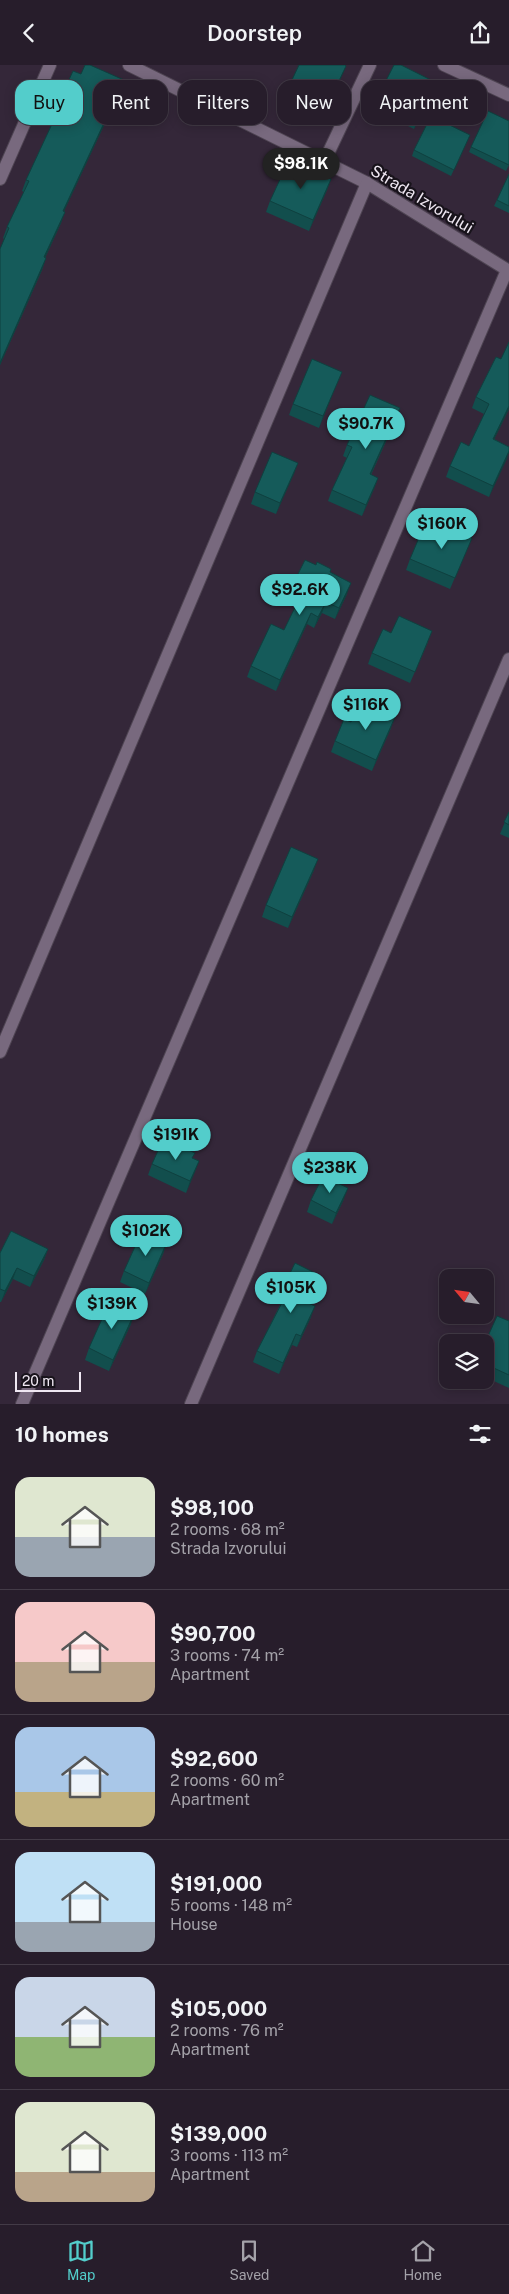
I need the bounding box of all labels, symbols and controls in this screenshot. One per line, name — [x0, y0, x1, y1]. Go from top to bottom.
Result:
icon: back — [15, 19, 43, 47]
icon: share — [466, 19, 494, 47]
text: Doorstep — [207, 20, 302, 46]
chip: Buy — [15, 80, 83, 125]
chip: Rent — [93, 80, 168, 125]
chip: Filters — [178, 80, 267, 125]
chip: New — [277, 80, 351, 125]
chip: Apartment — [361, 80, 487, 125]
pin: $98.1K — [260, 147, 342, 190]
text: $98.1K — [274, 154, 328, 173]
street label: Strada Izvorului — [367, 161, 477, 237]
pin: $90.7K — [325, 407, 407, 450]
text: $90.7K — [338, 414, 394, 433]
pin: $160K — [407, 507, 477, 550]
text: $160K — [417, 514, 467, 533]
pin: $92.6K — [259, 573, 341, 616]
text: $92.6K — [271, 580, 329, 599]
pin: $116K — [331, 689, 401, 731]
text: $116K — [343, 695, 389, 714]
pin: $191K — [141, 1119, 211, 1161]
text: $191K — [153, 1125, 199, 1144]
pin: $238K — [295, 1151, 365, 1194]
text: $238K — [303, 1158, 357, 1177]
pin: $102K — [111, 1215, 181, 1257]
text: $102K — [121, 1221, 171, 1240]
north arrow — [439, 1269, 494, 1324]
map controls — [439, 1269, 494, 1389]
pin: $105K — [256, 1271, 326, 1314]
text: $105K — [266, 1278, 316, 1297]
pin: $139K — [77, 1287, 147, 1330]
text: $139K — [87, 1294, 137, 1313]
button: layers — [439, 1334, 494, 1389]
scale bar — [15, 1369, 81, 1392]
text: 20 m — [22, 1373, 54, 1389]
icon: filters — [466, 1420, 494, 1448]
text: 10 homes — [15, 1422, 109, 1447]
text: $98,100 — [170, 1495, 254, 1520]
icon: home — [55, 1497, 115, 1557]
text: 2 rooms · 68 m² — [170, 1520, 285, 1539]
text: Strada Izvorului — [170, 1539, 286, 1558]
text: $90,700 — [170, 1621, 256, 1646]
icon: home — [55, 1622, 115, 1682]
text: 3 rooms · 74 m² — [170, 1646, 284, 1665]
text: Apartment — [170, 1665, 250, 1684]
text: $92,600 — [170, 1746, 258, 1771]
icon: home — [55, 1747, 115, 1807]
text: 2 rooms · 60 m² — [170, 1771, 284, 1790]
text: Apartment — [170, 1790, 250, 1809]
text: $191,000 — [170, 1871, 262, 1896]
icon: home — [55, 1872, 115, 1932]
text: 5 rooms · 148 m² — [170, 1896, 292, 1915]
text: House — [170, 1915, 218, 1934]
text: $105,000 — [170, 1996, 267, 2021]
icon: home — [55, 1997, 115, 2057]
text: 2 rooms · 76 m² — [170, 2021, 284, 2040]
text: Apartment — [170, 2040, 250, 2059]
text: $139,000 — [170, 2121, 267, 2146]
icon: home — [55, 2122, 115, 2182]
text: 3 rooms · 113 m² — [170, 2146, 288, 2165]
text: Apartment — [170, 2165, 250, 2184]
tab: Map — [67, 2237, 95, 2283]
tab: Saved — [229, 2237, 269, 2283]
tab: Home — [403, 2237, 442, 2283]

